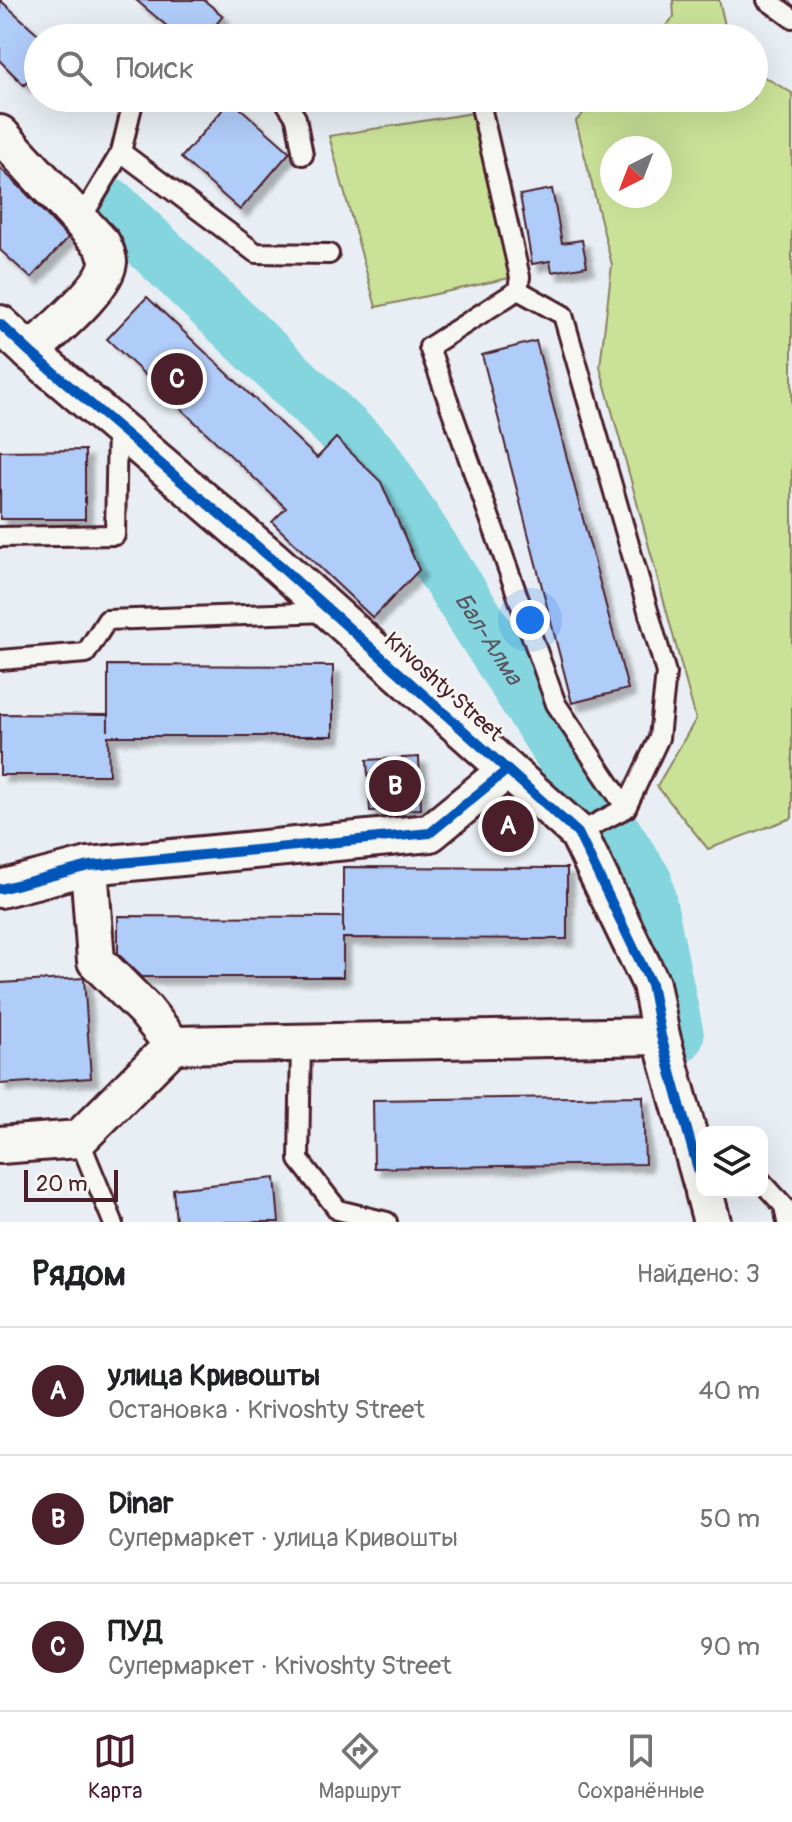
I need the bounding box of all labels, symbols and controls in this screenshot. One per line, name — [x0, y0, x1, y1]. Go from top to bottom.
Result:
search box — [24, 24, 768, 112]
icon: search — [52, 46, 96, 90]
text: Поиск — [116, 50, 194, 87]
north arrow — [600, 136, 672, 208]
pin: C — [151, 349, 203, 409]
water label: Бал-Алма — [448, 587, 529, 692]
your location — [510, 600, 550, 640]
street label: Krivoshty Street — [378, 626, 509, 748]
pin: B — [369, 756, 421, 816]
pin: A — [482, 796, 534, 856]
map controls — [696, 1126, 768, 1198]
button: layers — [696, 1126, 768, 1198]
scale bar — [24, 1166, 118, 1202]
text: 20 m — [36, 1170, 88, 1198]
text: Рядом — [32, 1253, 126, 1296]
text: Найдено: 3 — [637, 1258, 760, 1290]
text: улица Кривошты — [108, 1357, 320, 1394]
text: A — [50, 1375, 66, 1407]
text: 40 m — [698, 1375, 760, 1407]
text: Остановка · Krivoshty Street — [108, 1394, 425, 1426]
text: Dinar — [108, 1485, 174, 1522]
text: B — [51, 1503, 65, 1535]
text: 50 m — [699, 1503, 760, 1535]
text: Супермаркет · улица Кривошты — [108, 1522, 458, 1554]
text: ПУД — [108, 1613, 162, 1650]
text: C — [50, 1631, 66, 1663]
text: 90 m — [700, 1631, 760, 1663]
text: Супермаркет · Krivoshty Street — [108, 1650, 452, 1682]
tab: Карта — [88, 1729, 143, 1805]
tab: Маршрут — [318, 1729, 401, 1805]
tab: Сохранённые — [577, 1729, 704, 1805]

